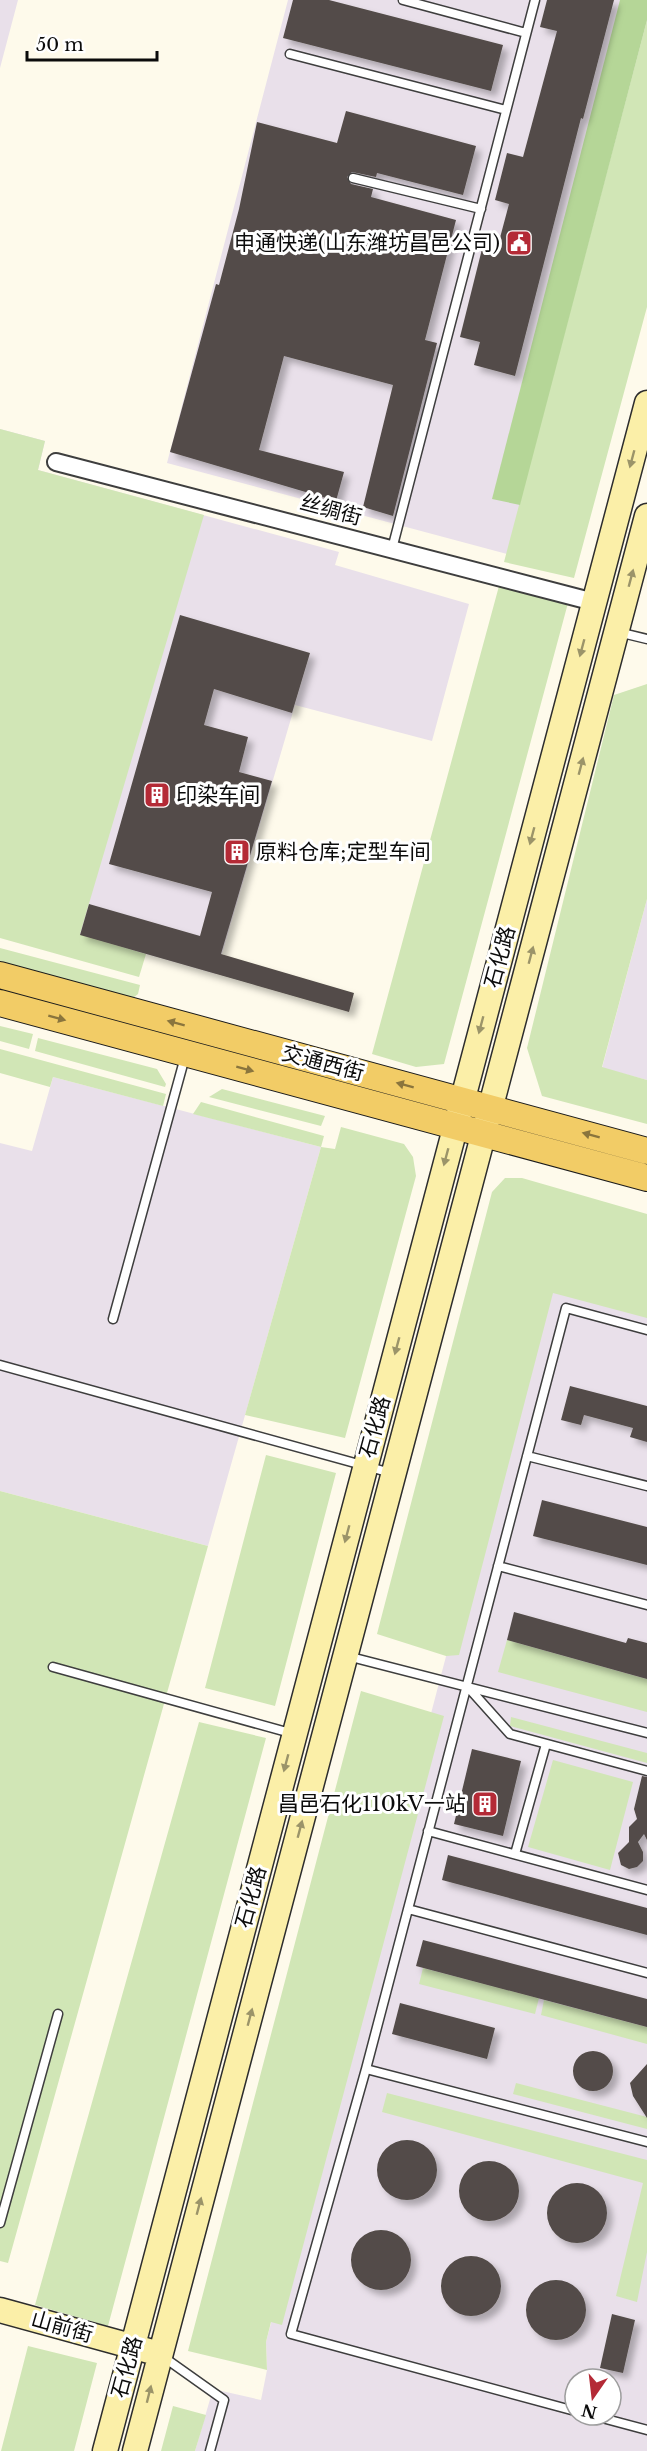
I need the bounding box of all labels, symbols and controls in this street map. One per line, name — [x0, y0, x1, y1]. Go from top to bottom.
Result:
scale bar — [27, 24, 158, 62]
text: 50 m — [36, 34, 84, 56]
public building icon: 申通快递(山东潍坊昌邑公司) — [504, 228, 534, 258]
place label: 申通快递(山东潍坊昌邑公司) — [234, 230, 500, 256]
one-way arrow — [627, 450, 636, 468]
street label: 丝绸街 — [297, 489, 365, 531]
one-way arrow — [626, 568, 636, 587]
one-way arrow — [576, 639, 586, 657]
one-way arrow — [577, 757, 586, 775]
building icon: 印染车间 — [142, 780, 172, 810]
place label: 印染车间 — [176, 782, 260, 808]
one-way arrow — [526, 827, 536, 845]
building icon: 原料仓库;定型车间 — [222, 837, 252, 867]
place label: 原料仓库;定型车间 — [256, 839, 431, 865]
street label: 石化路 — [479, 923, 521, 991]
one-way arrow — [527, 946, 537, 964]
one-way arrow — [47, 1014, 66, 1024]
one-way arrow — [476, 1015, 486, 1034]
one-way arrow — [167, 1018, 185, 1027]
street label: 交通西街 — [279, 1040, 367, 1086]
one-way arrow — [236, 1065, 254, 1074]
one-way arrow — [396, 1080, 414, 1089]
one-way arrow — [581, 1130, 600, 1140]
one-way arrow — [441, 1148, 451, 1166]
one-way arrow — [391, 1336, 401, 1355]
street label: 石化路 — [354, 1393, 396, 1461]
one-way arrow — [342, 1525, 351, 1543]
one-way arrow — [281, 1754, 291, 1772]
building icon: 昌邑石化110kV一站 — [470, 1789, 500, 1819]
place label: 昌邑石化110kV一站 — [278, 1791, 466, 1817]
one-way arrow — [296, 1820, 305, 1838]
street label: 石化路 — [230, 1863, 272, 1931]
one-way arrow — [245, 2008, 255, 2027]
one-way arrow — [195, 2197, 204, 2215]
street label: 山前街 — [28, 2306, 96, 2348]
street label: 石化路 — [106, 2333, 148, 2401]
north arrow — [563, 2367, 623, 2427]
one-way arrow — [145, 2385, 155, 2404]
text: N — [580, 2400, 599, 2423]

